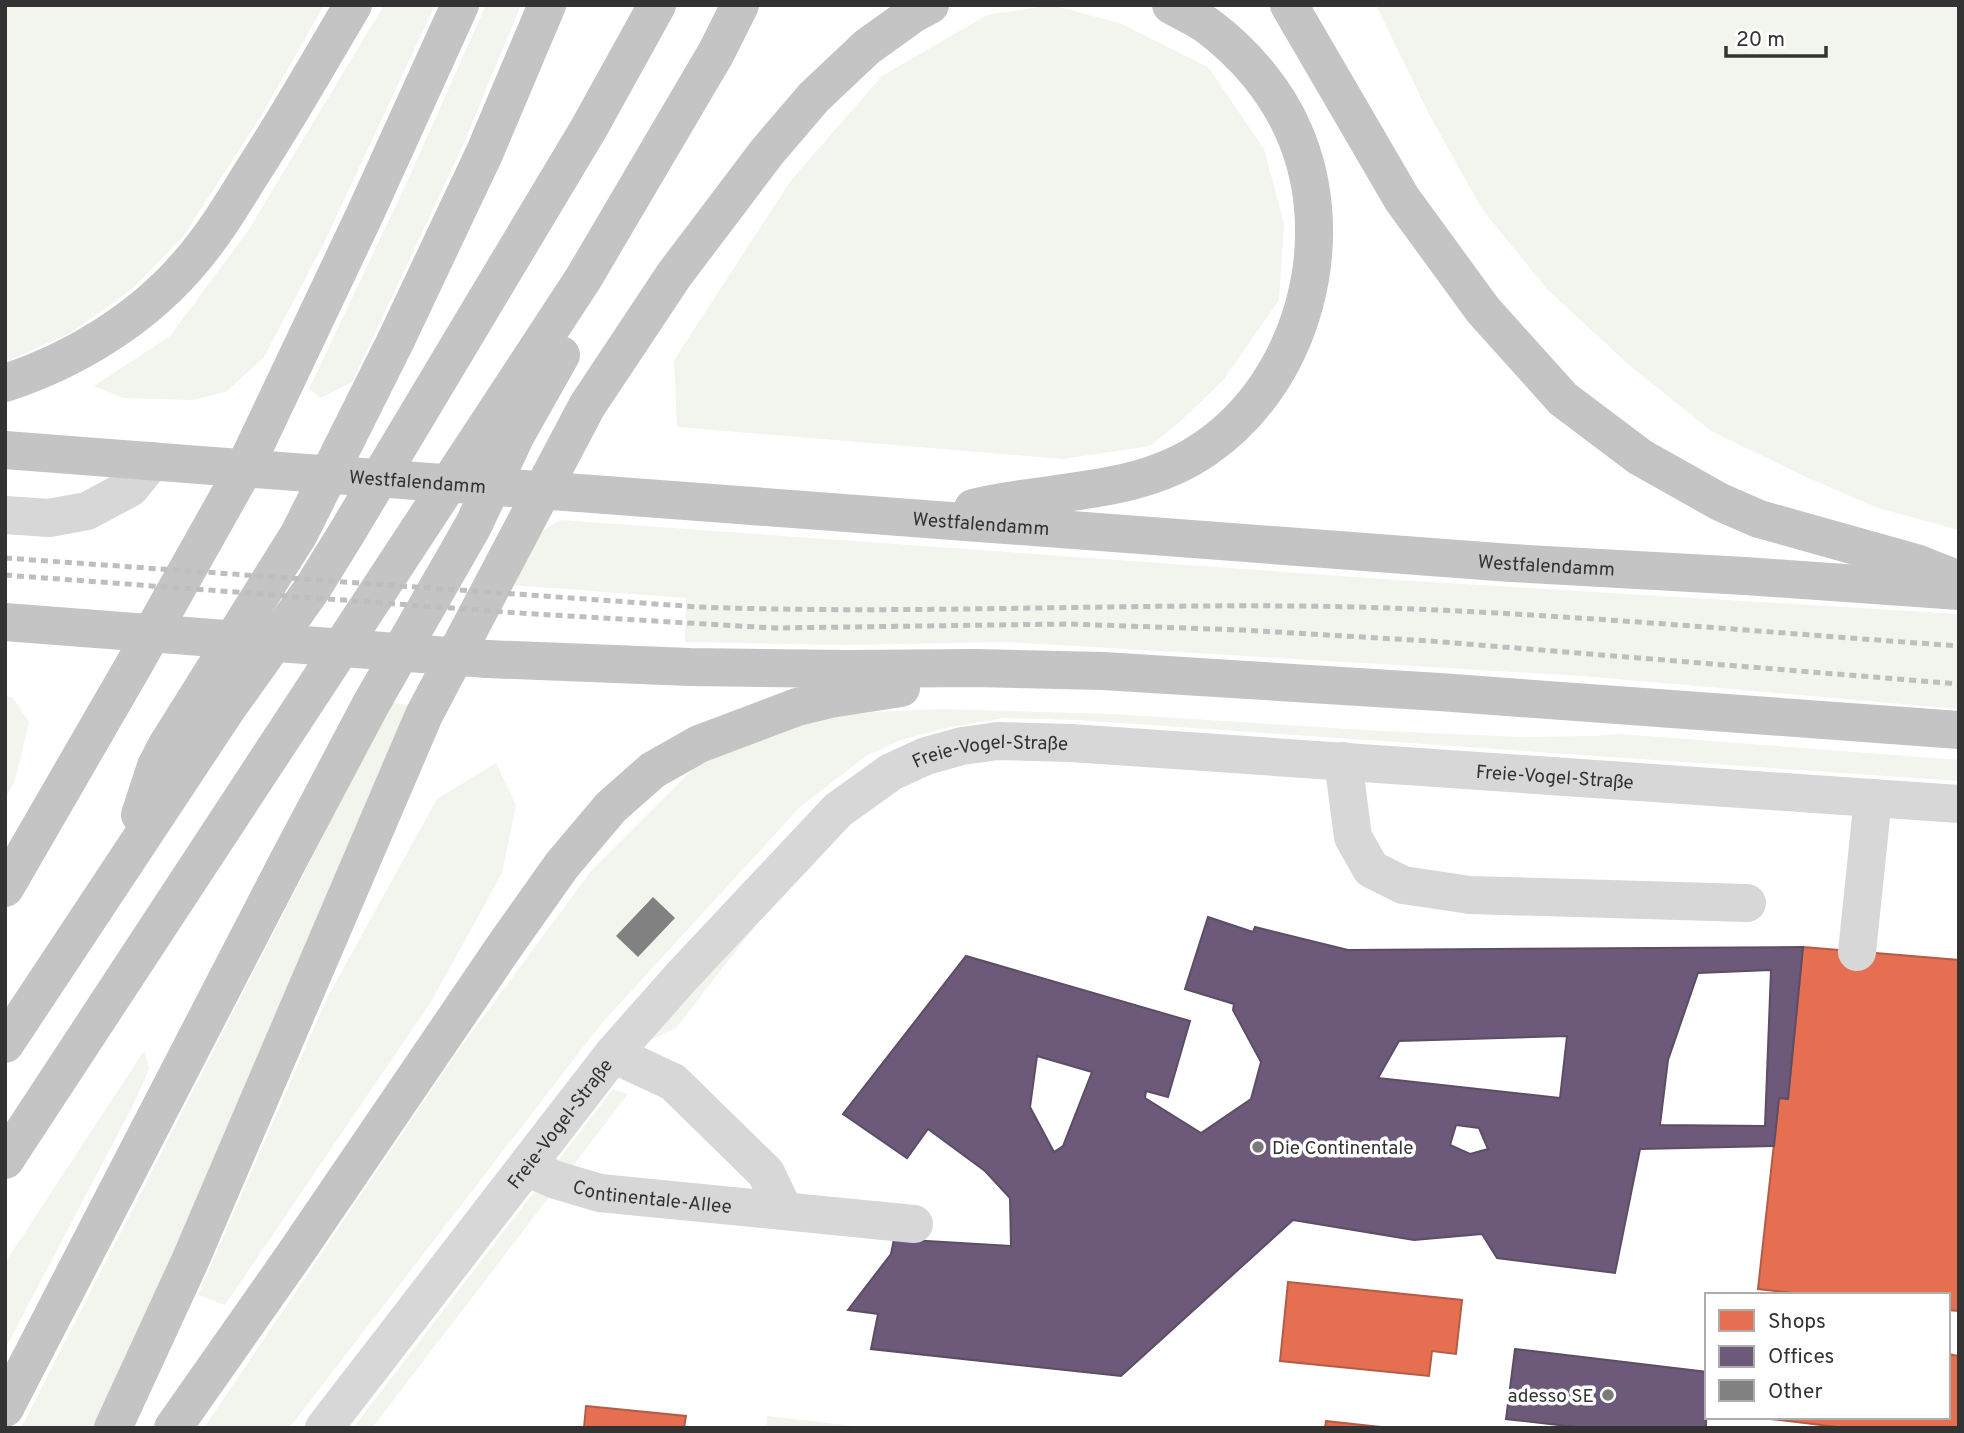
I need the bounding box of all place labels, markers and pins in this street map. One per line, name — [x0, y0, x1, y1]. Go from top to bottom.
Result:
place label: Die Continentale — [1272, 1137, 1413, 1161]
marker: Die Continentale — [1250, 1139, 1266, 1155]
place label: adesso SE — [1508, 1385, 1594, 1409]
marker: adesso SE — [1600, 1387, 1616, 1403]

